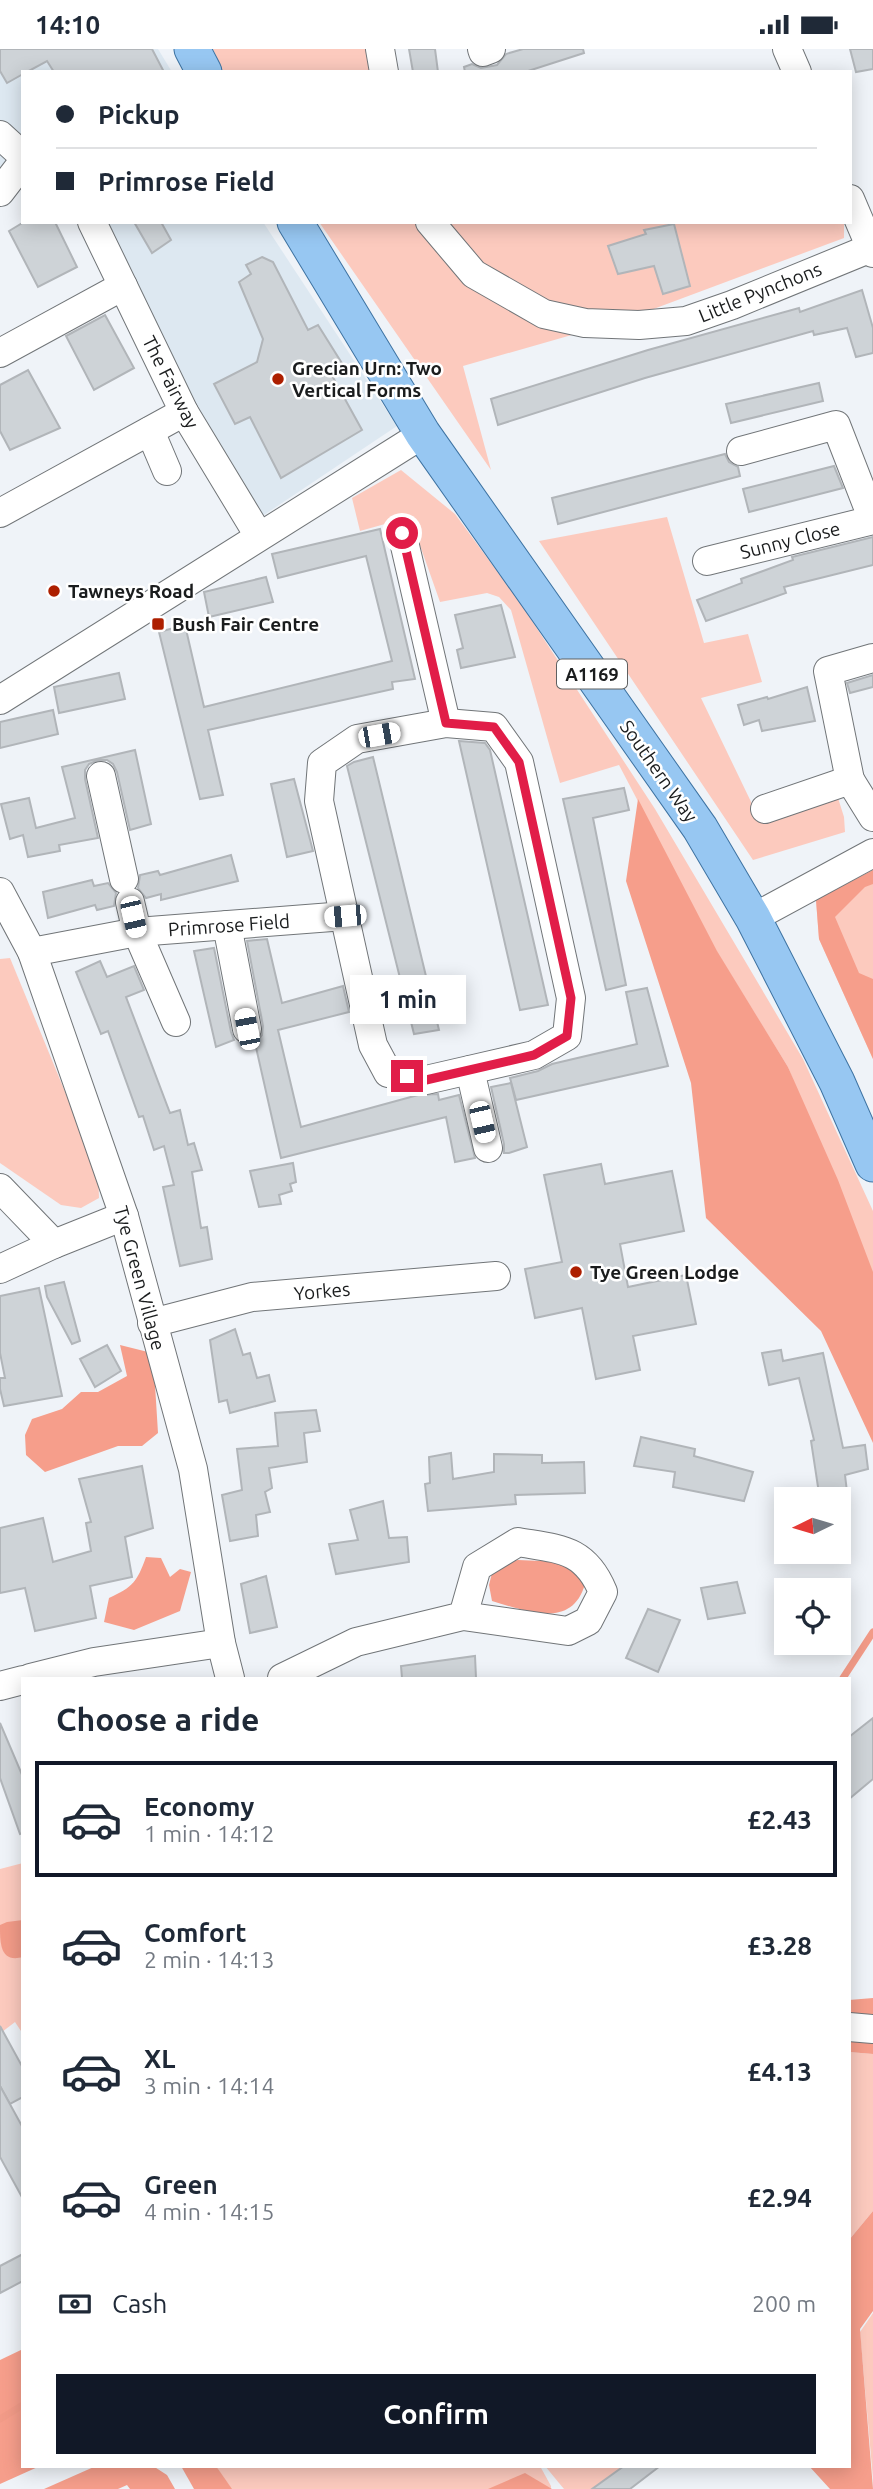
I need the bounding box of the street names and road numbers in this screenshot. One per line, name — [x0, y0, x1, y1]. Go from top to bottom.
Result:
street label: Little Pynchons — [695, 257, 825, 327]
street label: The Fairway — [138, 332, 204, 432]
street label: Sunny Close — [738, 517, 842, 563]
road number: A1169 — [557, 659, 627, 689]
street label: Southern Way — [616, 716, 702, 826]
street label: Primrose Field — [167, 910, 291, 940]
street label: Tye Green Village — [110, 1203, 170, 1353]
street label: Yorkes — [293, 1278, 351, 1304]

